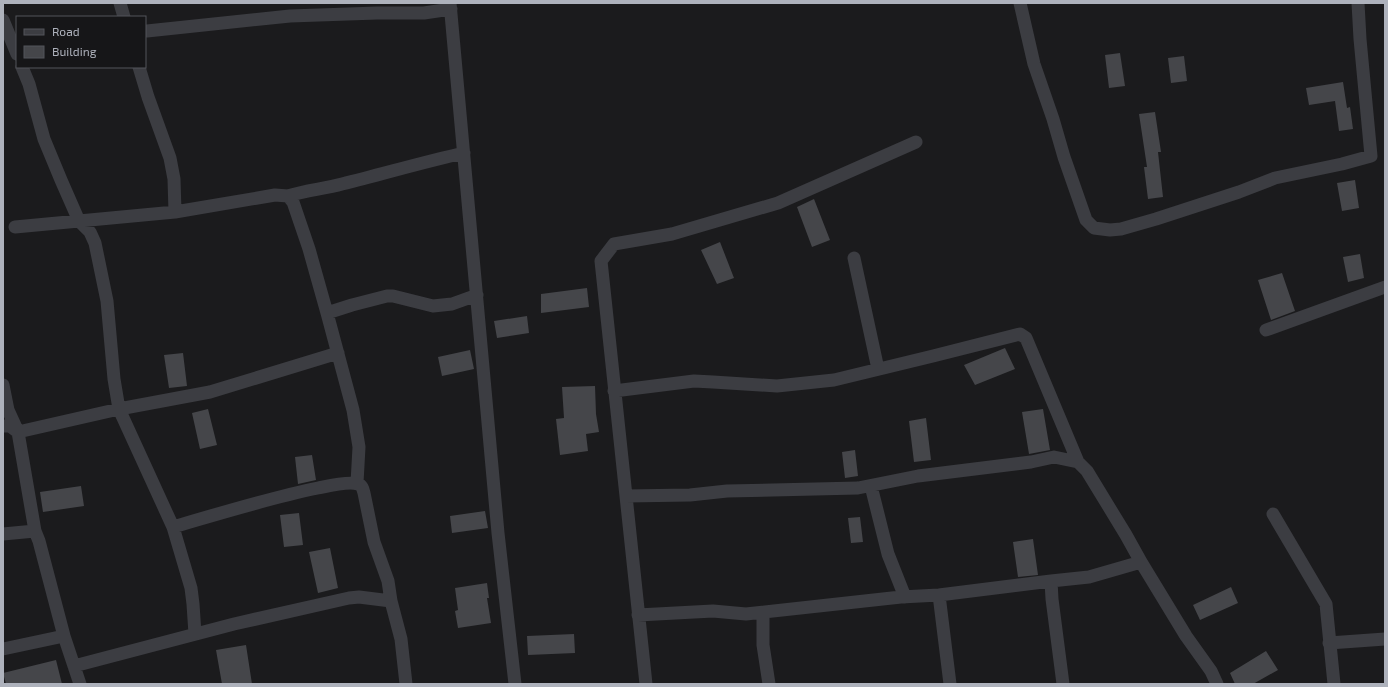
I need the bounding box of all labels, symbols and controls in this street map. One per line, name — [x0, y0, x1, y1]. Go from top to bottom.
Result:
legend — [16, 16, 146, 68]
text: Road — [52, 24, 80, 38]
text: Building — [52, 44, 97, 58]

